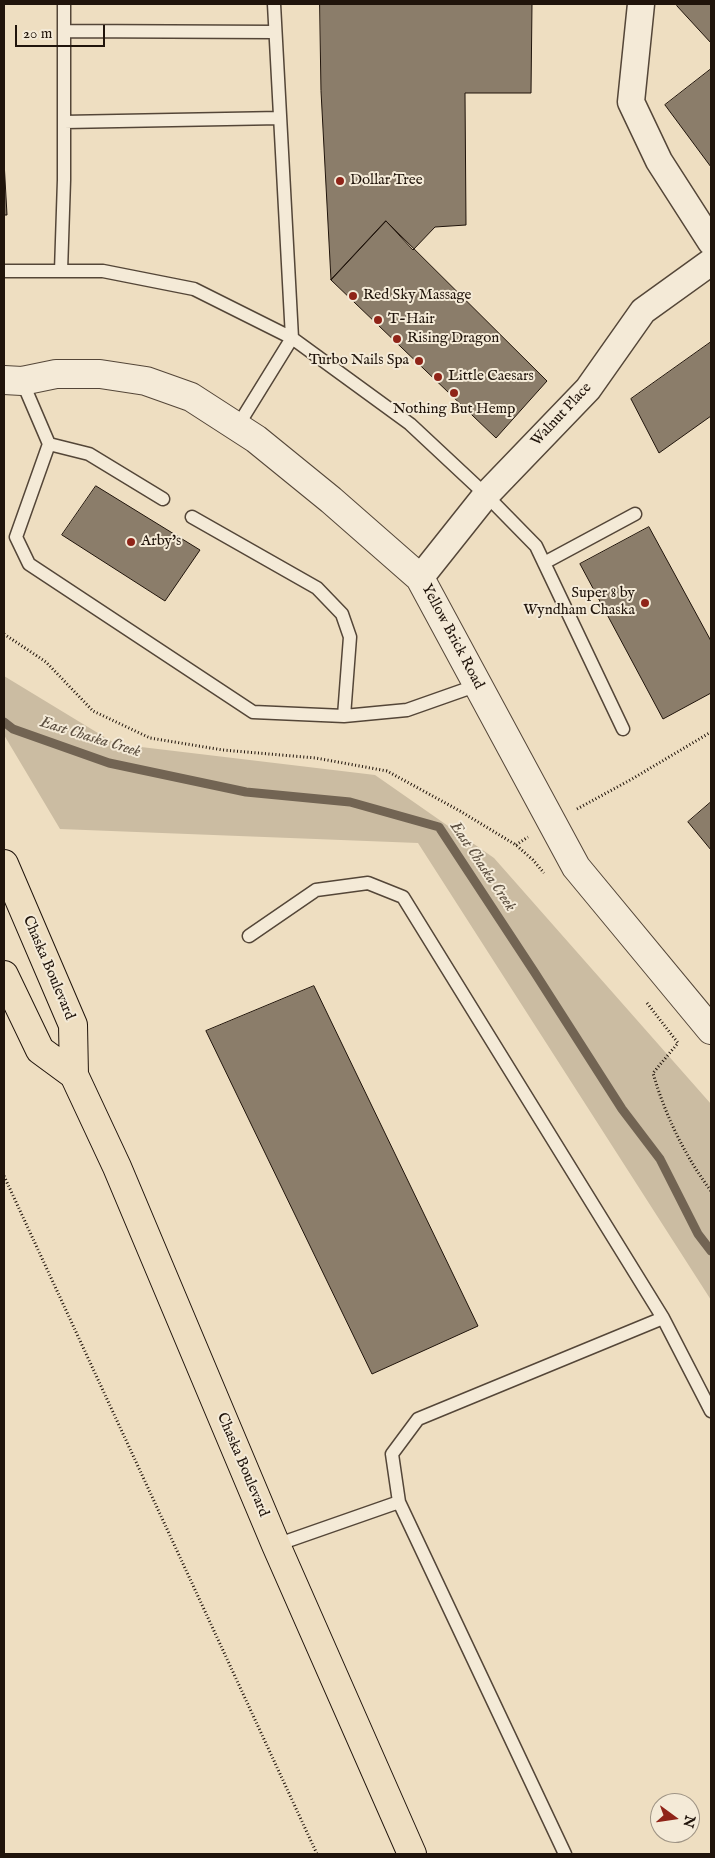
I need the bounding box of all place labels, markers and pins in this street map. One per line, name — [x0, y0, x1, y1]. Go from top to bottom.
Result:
place label: Dollar Tree — [350, 172, 423, 190]
marker: Dollar Tree — [334, 175, 346, 187]
place label: Red Sky Massage — [363, 287, 472, 305]
marker: Red Sky Massage — [347, 290, 359, 302]
place label: T-Hair — [388, 311, 435, 329]
marker: T-Hair — [372, 314, 384, 326]
place label: Rising Dragon — [407, 330, 499, 348]
marker: Rising Dragon — [391, 333, 403, 345]
place label: Turbo Nails Spa — [309, 352, 409, 370]
marker: Turbo Nails Spa — [413, 355, 425, 367]
place label: Little Caesars — [448, 368, 534, 386]
marker: Little Caesars — [432, 371, 444, 383]
marker: Nothing But Hemp — [448, 387, 460, 399]
place label: Nothing But Hemp — [393, 401, 515, 419]
place label: Arby's — [141, 533, 181, 551]
marker: Arby's — [125, 536, 137, 548]
place label: Super 8 by Wyndham Chaska — [523, 585, 635, 620]
marker: Super 8 by Wyndham Chaska — [639, 597, 651, 609]

